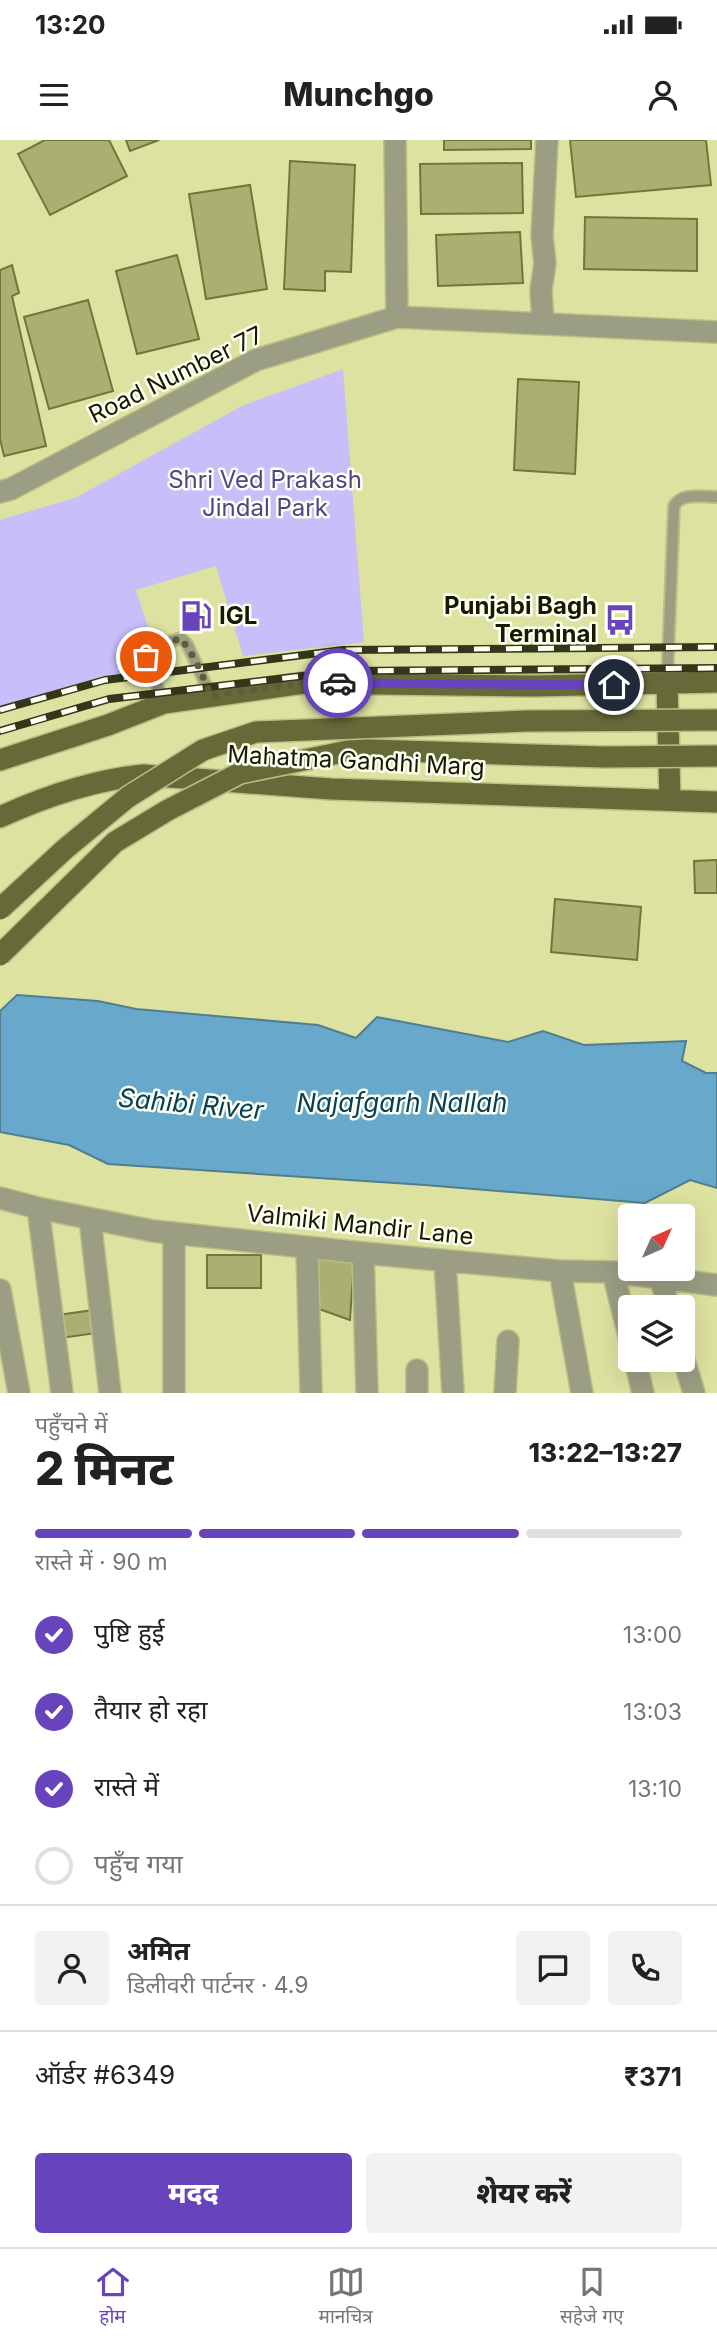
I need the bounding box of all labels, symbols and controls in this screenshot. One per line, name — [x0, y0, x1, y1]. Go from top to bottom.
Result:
text: 13:20 — [35, 9, 106, 40]
text: Munchgo — [283, 75, 434, 114]
icon: menu — [35, 76, 73, 114]
icon: person — [644, 76, 682, 114]
street label: Road Number 77 — [84, 320, 268, 429]
park label: Shri Ved Prakash Jindal Park — [168, 465, 362, 522]
place label: Punjabi Bagh Terminal — [444, 591, 597, 648]
fuel station icon: IGL — [179, 599, 213, 633]
place label: IGL — [219, 601, 257, 630]
bus stop icon: Punjabi Bagh Terminal — [603, 603, 637, 637]
pin — [116, 627, 176, 687]
icon: bag — [127, 638, 165, 676]
courier — [303, 648, 373, 718]
pin — [584, 655, 644, 715]
icon: car — [319, 664, 357, 702]
icon: home — [595, 666, 633, 704]
street label: Mahatma Gandhi Marg — [227, 739, 485, 782]
water label: Sahibi River — [117, 1082, 266, 1125]
water label: Najafgarh Nallah — [296, 1087, 508, 1118]
street label: Valmiki Mandir Lane — [245, 1198, 475, 1251]
north arrow — [618, 1204, 695, 1281]
map controls — [618, 1204, 695, 1372]
button: layers — [618, 1295, 695, 1372]
text: पहुँचने में — [35, 1411, 108, 1439]
text: 13:22–13:27 — [529, 1437, 682, 1468]
text: 2 मिनट — [35, 1440, 173, 1496]
text: रास्ते में · 90 m — [35, 1548, 168, 1576]
icon: check — [35, 1616, 73, 1654]
text: पुष्टि हुई — [94, 1617, 165, 1648]
text: 13:00 — [623, 1621, 682, 1649]
icon: check — [35, 1693, 73, 1731]
text: तैयार हो रहा — [94, 1694, 208, 1725]
text: 13:03 — [623, 1698, 682, 1726]
icon: check — [35, 1770, 73, 1808]
text: रास्ते में — [94, 1771, 159, 1802]
text: 13:10 — [628, 1775, 682, 1803]
text: पहुँच गया — [94, 1848, 183, 1879]
button: person — [35, 1931, 109, 2005]
button: chat — [516, 1931, 590, 2005]
button: phone — [608, 1931, 682, 2005]
text: अमित — [127, 1935, 190, 1966]
text: डिलीवरी पार्टनर · 4.9 — [127, 1971, 309, 1999]
text: ऑर्डर #6349 — [35, 2059, 175, 2090]
text: ₹371 — [624, 2061, 682, 2092]
button: मदद — [35, 2153, 352, 2233]
button: शेयर करें — [366, 2153, 682, 2233]
tab: होम — [94, 2263, 132, 2331]
tab: मानचित्र — [319, 2263, 373, 2331]
tab: सहेजे गए — [560, 2263, 623, 2331]

